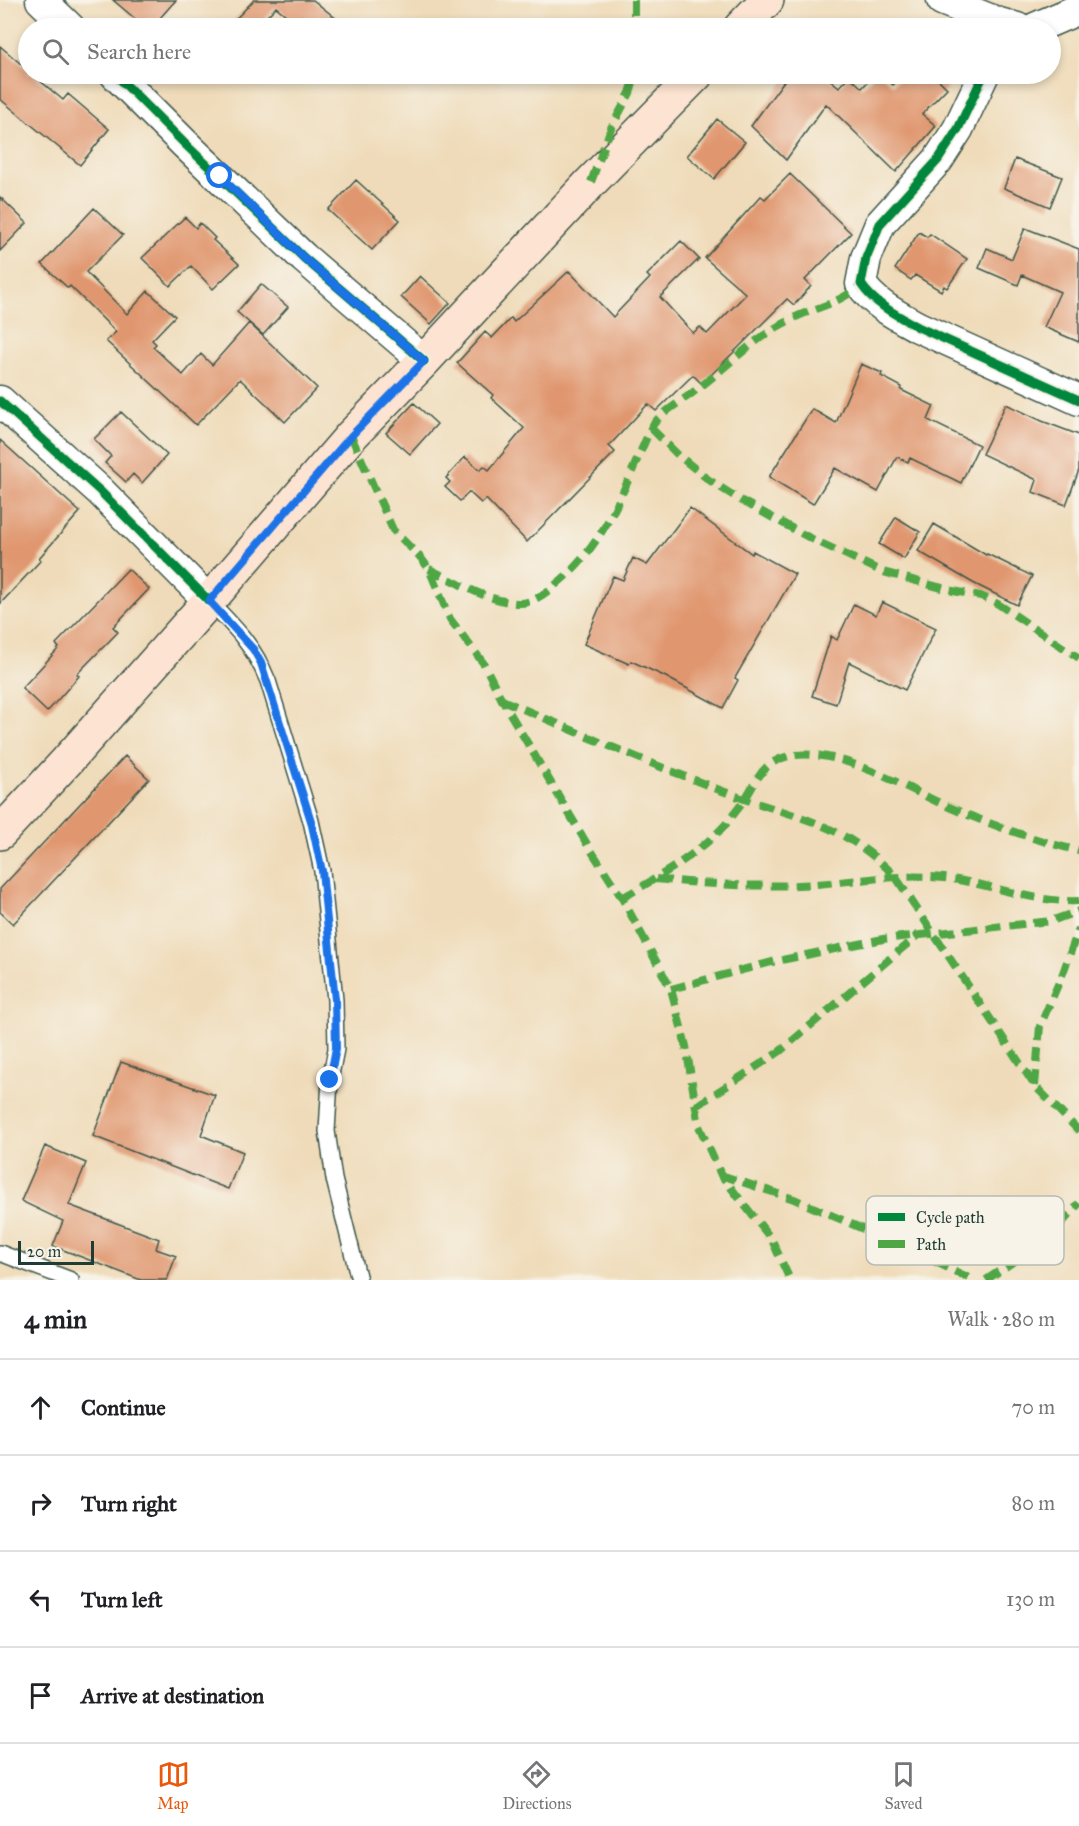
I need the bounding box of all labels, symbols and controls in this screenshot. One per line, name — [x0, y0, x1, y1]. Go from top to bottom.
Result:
search box — [18, 18, 1061, 84]
icon: search — [39, 35, 72, 68]
text: Search here — [87, 38, 191, 65]
route start — [206, 162, 232, 188]
route end — [316, 1066, 342, 1092]
legend — [866, 1196, 1064, 1265]
text: Cycle path — [916, 1208, 985, 1227]
text: Path — [916, 1235, 946, 1254]
scale bar — [18, 1238, 94, 1266]
text: 20 m — [27, 1242, 61, 1261]
text: 4 min — [24, 1303, 87, 1335]
text: Walk · 280 m — [948, 1307, 1055, 1331]
icon: ahead — [24, 1391, 57, 1424]
text: Continue — [81, 1394, 166, 1421]
text: 70 m — [1012, 1395, 1055, 1419]
icon: right — [24, 1487, 57, 1520]
text: Turn right — [81, 1490, 177, 1517]
text: 80 m — [1012, 1491, 1055, 1515]
icon: left — [24, 1583, 57, 1616]
text: Turn left — [81, 1586, 163, 1613]
text: 130 m — [1006, 1587, 1055, 1611]
icon: arrive — [24, 1679, 57, 1712]
text: Arrive at destination — [81, 1682, 264, 1709]
tab: Map — [157, 1758, 190, 1813]
tab: Directions — [503, 1758, 571, 1813]
tab: Saved — [884, 1758, 922, 1813]

